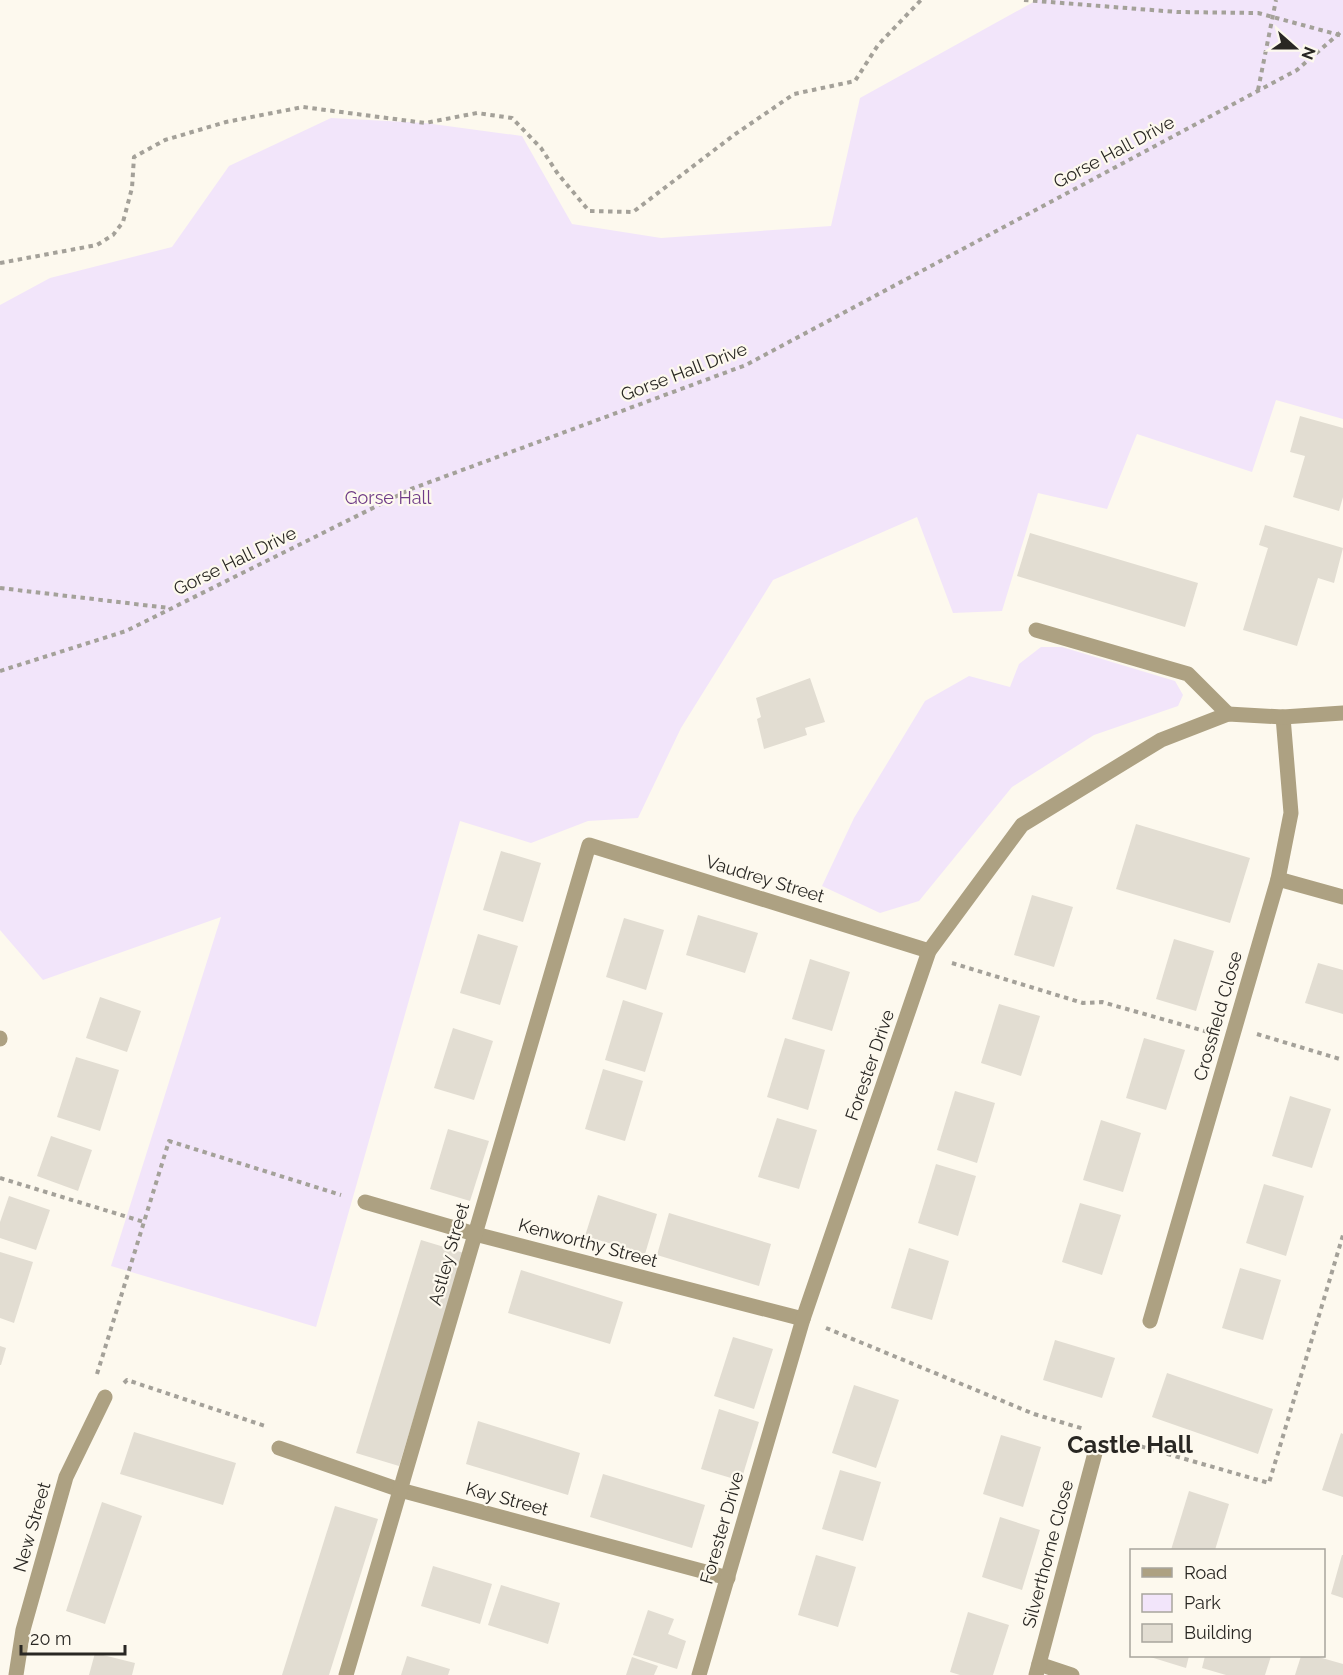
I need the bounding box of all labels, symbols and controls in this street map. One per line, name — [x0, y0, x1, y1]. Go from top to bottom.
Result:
north arrow — [1265, 18, 1325, 78]
text: N — [1297, 44, 1320, 62]
street label: Gorse Hall Drive — [1050, 111, 1178, 192]
street label: Gorse Hall Drive — [618, 338, 750, 405]
park label: Gorse Hall — [345, 487, 431, 508]
street label: Gorse Hall Drive — [170, 522, 300, 599]
street label: Vaudrey Street — [703, 850, 827, 907]
street label: Crossfield Close — [1189, 948, 1246, 1083]
street label: Forester Drive — [841, 1006, 898, 1123]
street label: Astley Street — [424, 1200, 473, 1308]
street label: Kenworthy Street — [516, 1214, 660, 1271]
district label: Castle Hall — [1067, 1430, 1193, 1459]
street label: Forester Drive — [695, 1469, 748, 1586]
street label: Kay Street — [463, 1477, 551, 1520]
street label: Silverthorne Close — [1018, 1477, 1077, 1630]
street label: New Street — [9, 1479, 54, 1574]
legend — [1130, 1549, 1325, 1657]
text: Road — [1184, 1562, 1227, 1583]
text: Park — [1184, 1592, 1221, 1613]
scale bar — [21, 1618, 124, 1656]
text: Building — [1184, 1622, 1252, 1643]
text: 20 m — [30, 1628, 72, 1649]

